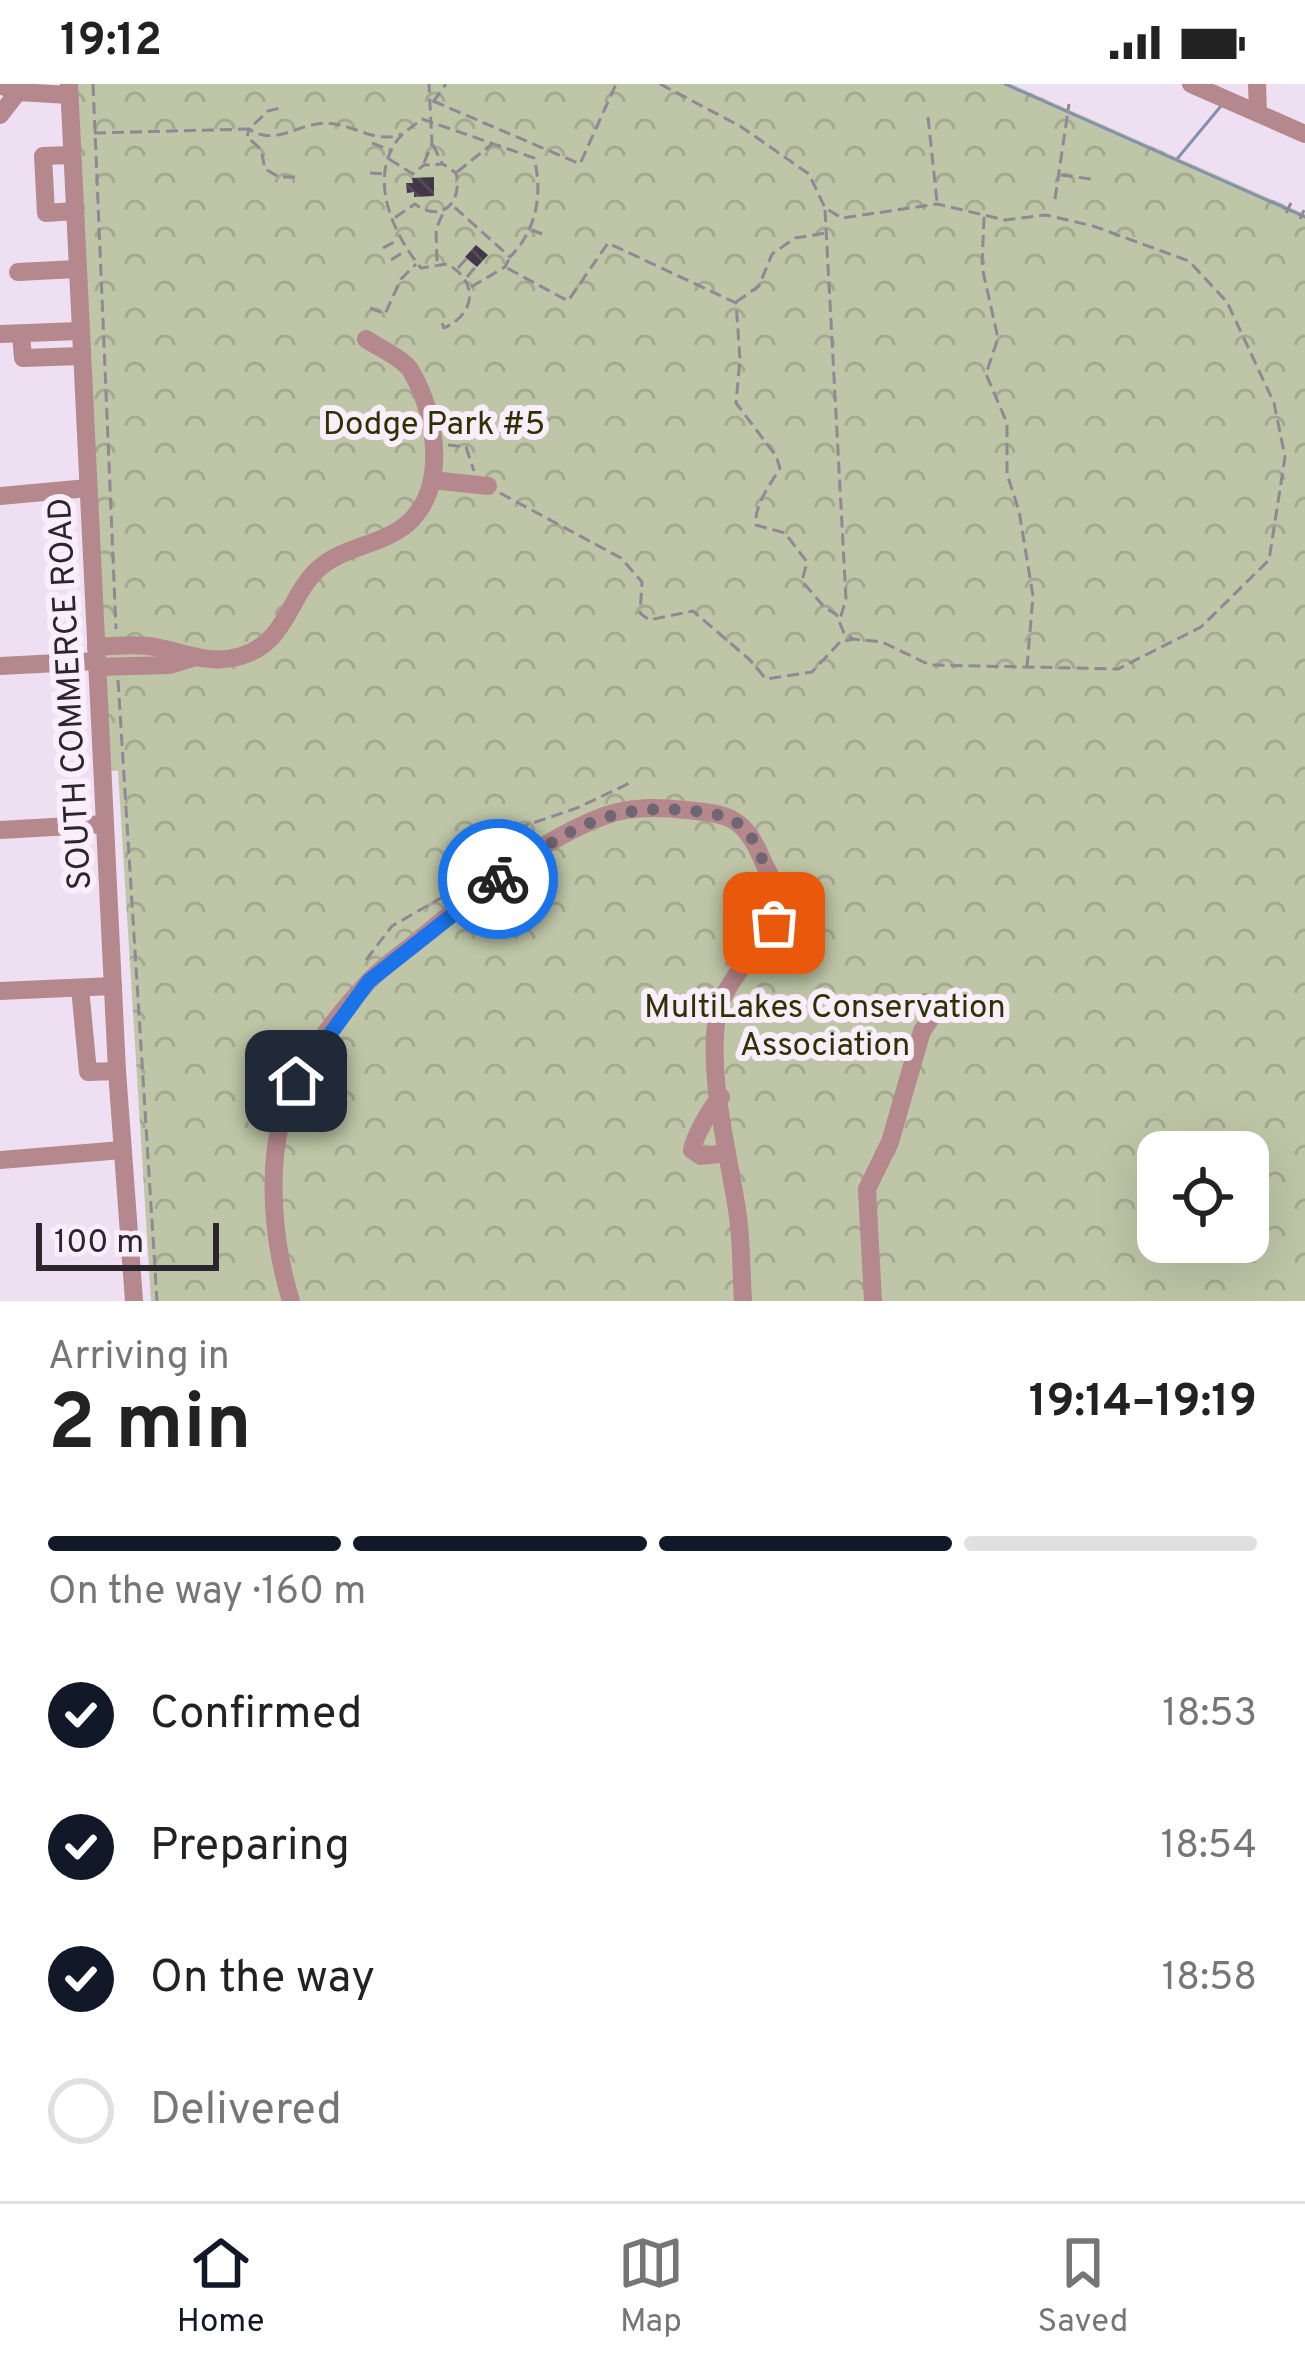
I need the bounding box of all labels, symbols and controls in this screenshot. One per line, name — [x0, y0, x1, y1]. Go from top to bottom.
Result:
text: 19:12 — [60, 14, 162, 71]
park label: Dodge Park #5 — [323, 405, 545, 447]
street label: SOUTH COMMERCE ROAD — [41, 497, 103, 891]
courier — [438, 819, 558, 939]
icon: bike — [465, 846, 531, 912]
pin — [723, 872, 825, 974]
icon: bag — [741, 890, 807, 956]
park label: MultiLakes Conservation Association — [644, 988, 1006, 1068]
pin — [245, 1030, 347, 1132]
icon: home — [263, 1048, 329, 1114]
map controls — [1137, 1131, 1269, 1263]
button: locate — [1137, 1131, 1269, 1263]
scale bar — [36, 1217, 219, 1270]
text: 100 m — [54, 1223, 144, 1265]
text: Arriving in — [48, 1334, 230, 1383]
text: 19:14–19:19 — [1029, 1375, 1257, 1432]
text: 2 min — [48, 1378, 252, 1477]
text: On the way · 160 m — [48, 1569, 366, 1618]
icon: check — [48, 1682, 114, 1748]
text: Confirmed — [150, 1687, 362, 1744]
text: 18:53 — [1162, 1691, 1257, 1740]
icon: check — [48, 1814, 114, 1880]
text: Preparing — [150, 1819, 350, 1876]
text: 18:54 — [1161, 1823, 1257, 1872]
icon: check — [48, 1946, 114, 2012]
text: On the way — [150, 1951, 375, 2008]
text: 18:58 — [1162, 1955, 1257, 2004]
text: Delivered — [150, 2083, 342, 2140]
tab: Home — [177, 2230, 264, 2344]
tab: Map — [618, 2230, 684, 2344]
tab: Saved — [1038, 2230, 1128, 2344]

